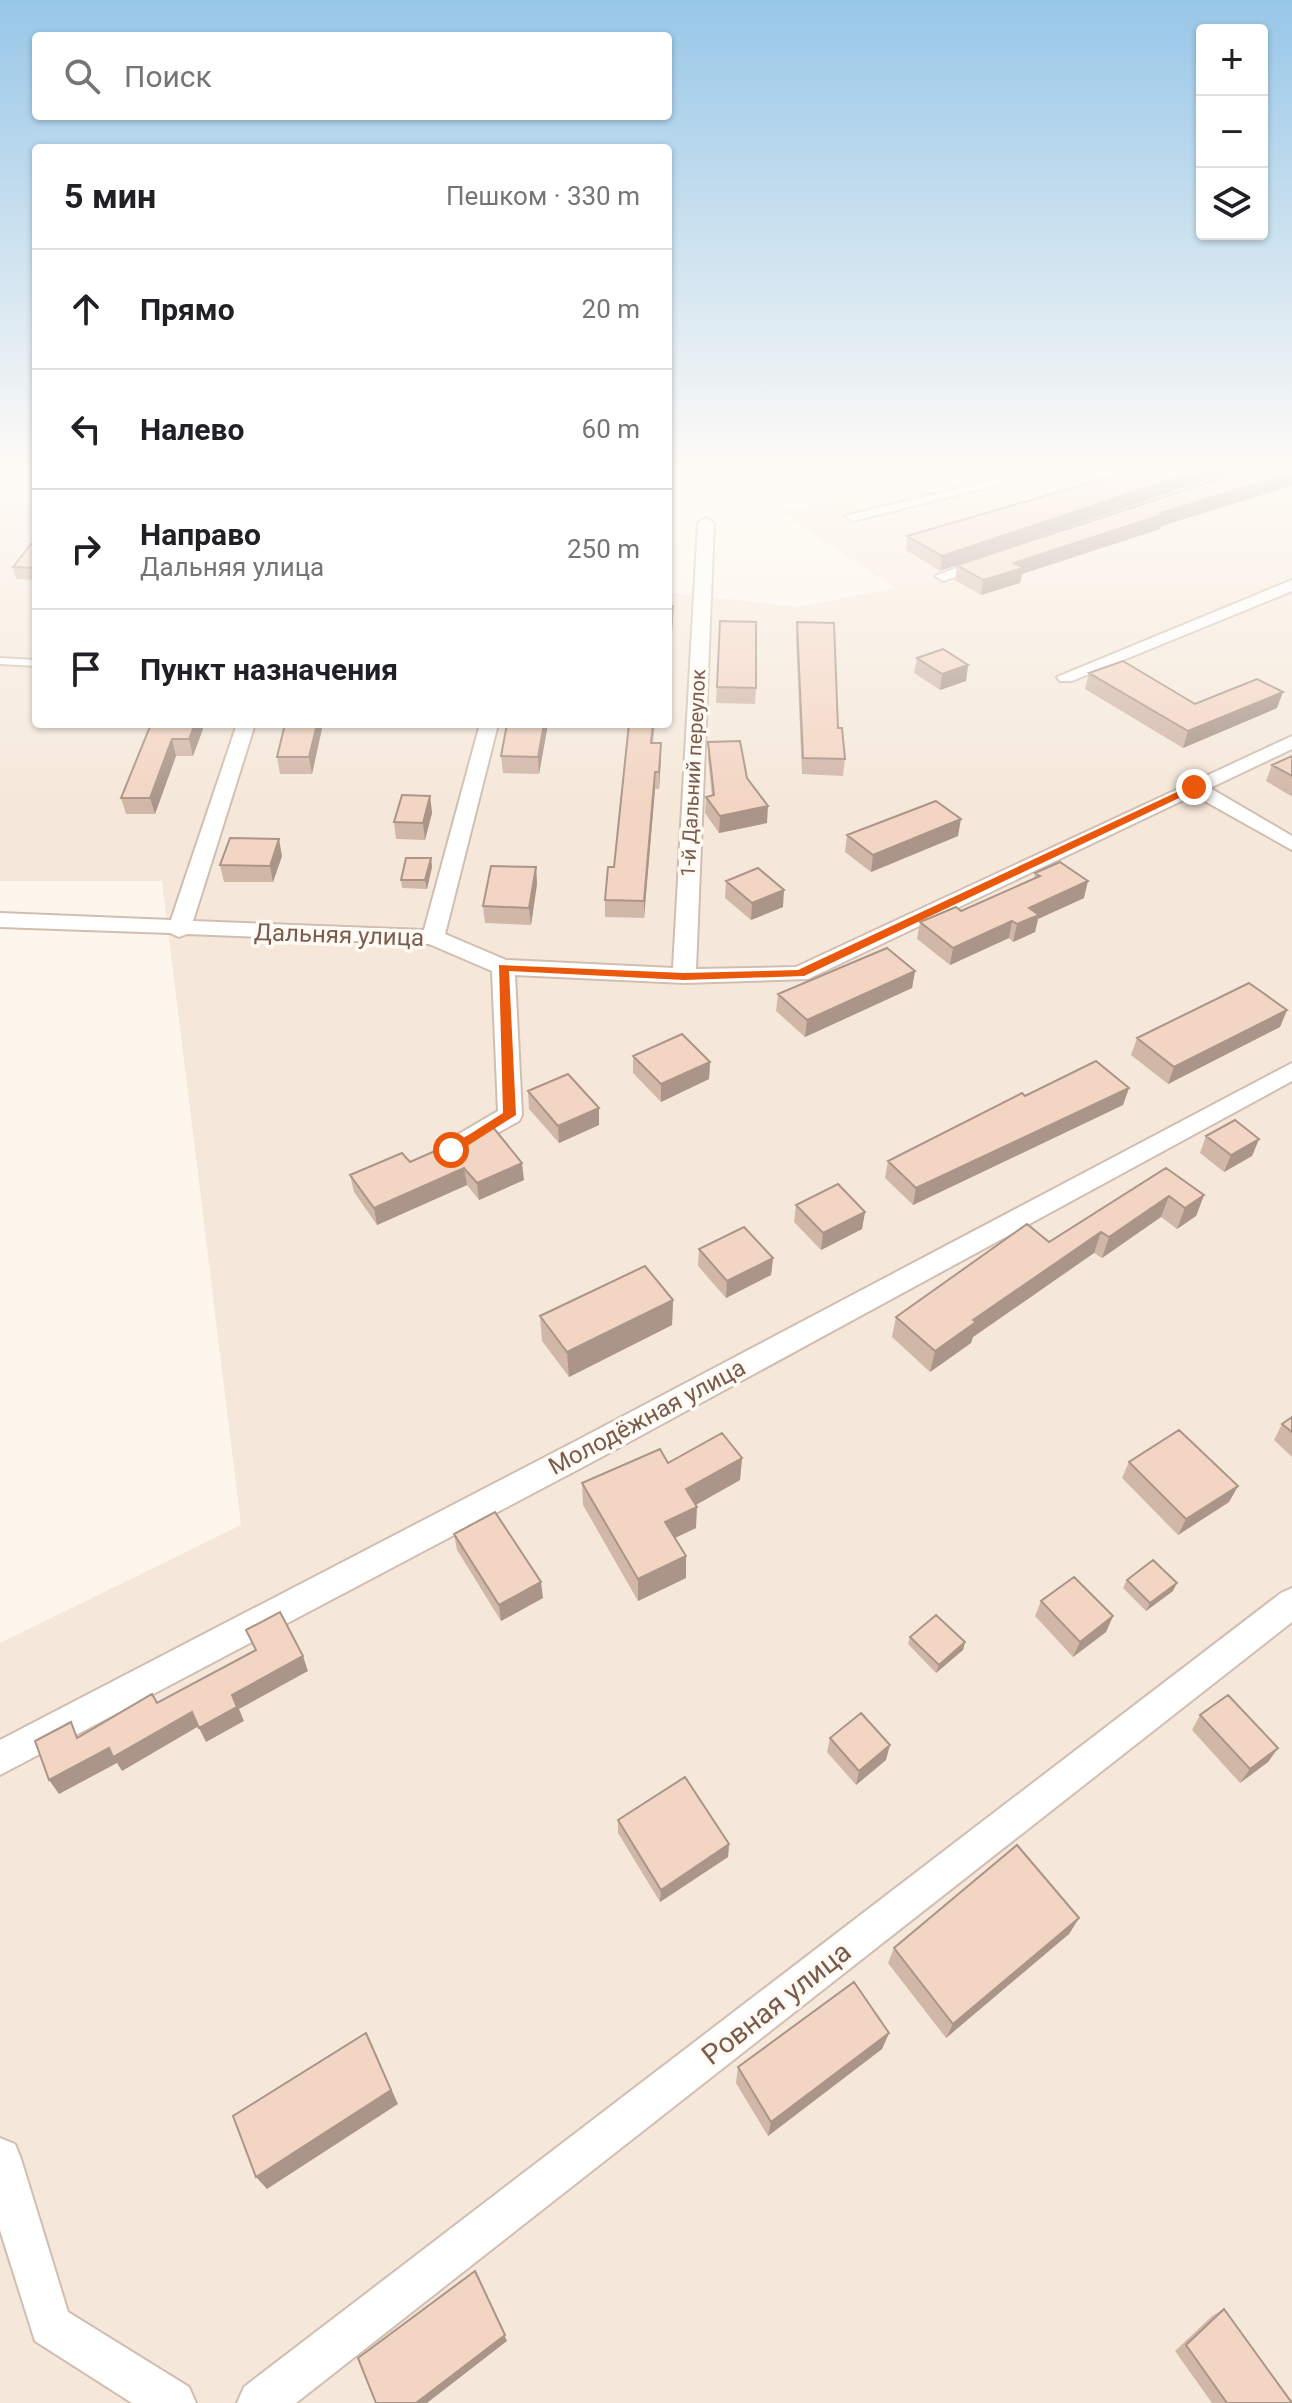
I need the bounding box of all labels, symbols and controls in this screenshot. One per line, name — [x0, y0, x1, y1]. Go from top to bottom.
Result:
map controls — [1196, 24, 1268, 240]
button: + — [1196, 24, 1268, 96]
search box — [32, 32, 672, 120]
icon: search — [60, 54, 104, 98]
text: Поиск — [124, 59, 212, 94]
button: − — [1196, 96, 1268, 168]
button: layers — [1196, 168, 1268, 240]
text: 5 мин — [64, 176, 156, 216]
text: Пешком · 330 m — [446, 181, 640, 211]
icon: ahead — [64, 287, 108, 331]
text: Прямо — [140, 292, 235, 327]
text: 20 m — [582, 294, 640, 324]
icon: left — [64, 407, 108, 451]
text: Налево — [140, 412, 244, 447]
text: 60 m — [582, 414, 640, 444]
text: Направо — [140, 517, 261, 552]
icon: right — [64, 527, 108, 571]
text: 250 m — [567, 534, 640, 564]
text: Дальняя улица — [140, 552, 324, 582]
icon: arrive — [64, 647, 108, 691]
text: Пункт назначения — [140, 652, 398, 687]
street label: 1-й Дальний переулок — [676, 668, 710, 877]
route end — [1176, 769, 1212, 805]
street label: Дальняя улица — [254, 918, 424, 952]
route start — [433, 1132, 469, 1168]
street label: Молодёжная улица — [544, 1353, 750, 1481]
street label: Ровная улица — [695, 1935, 857, 2072]

